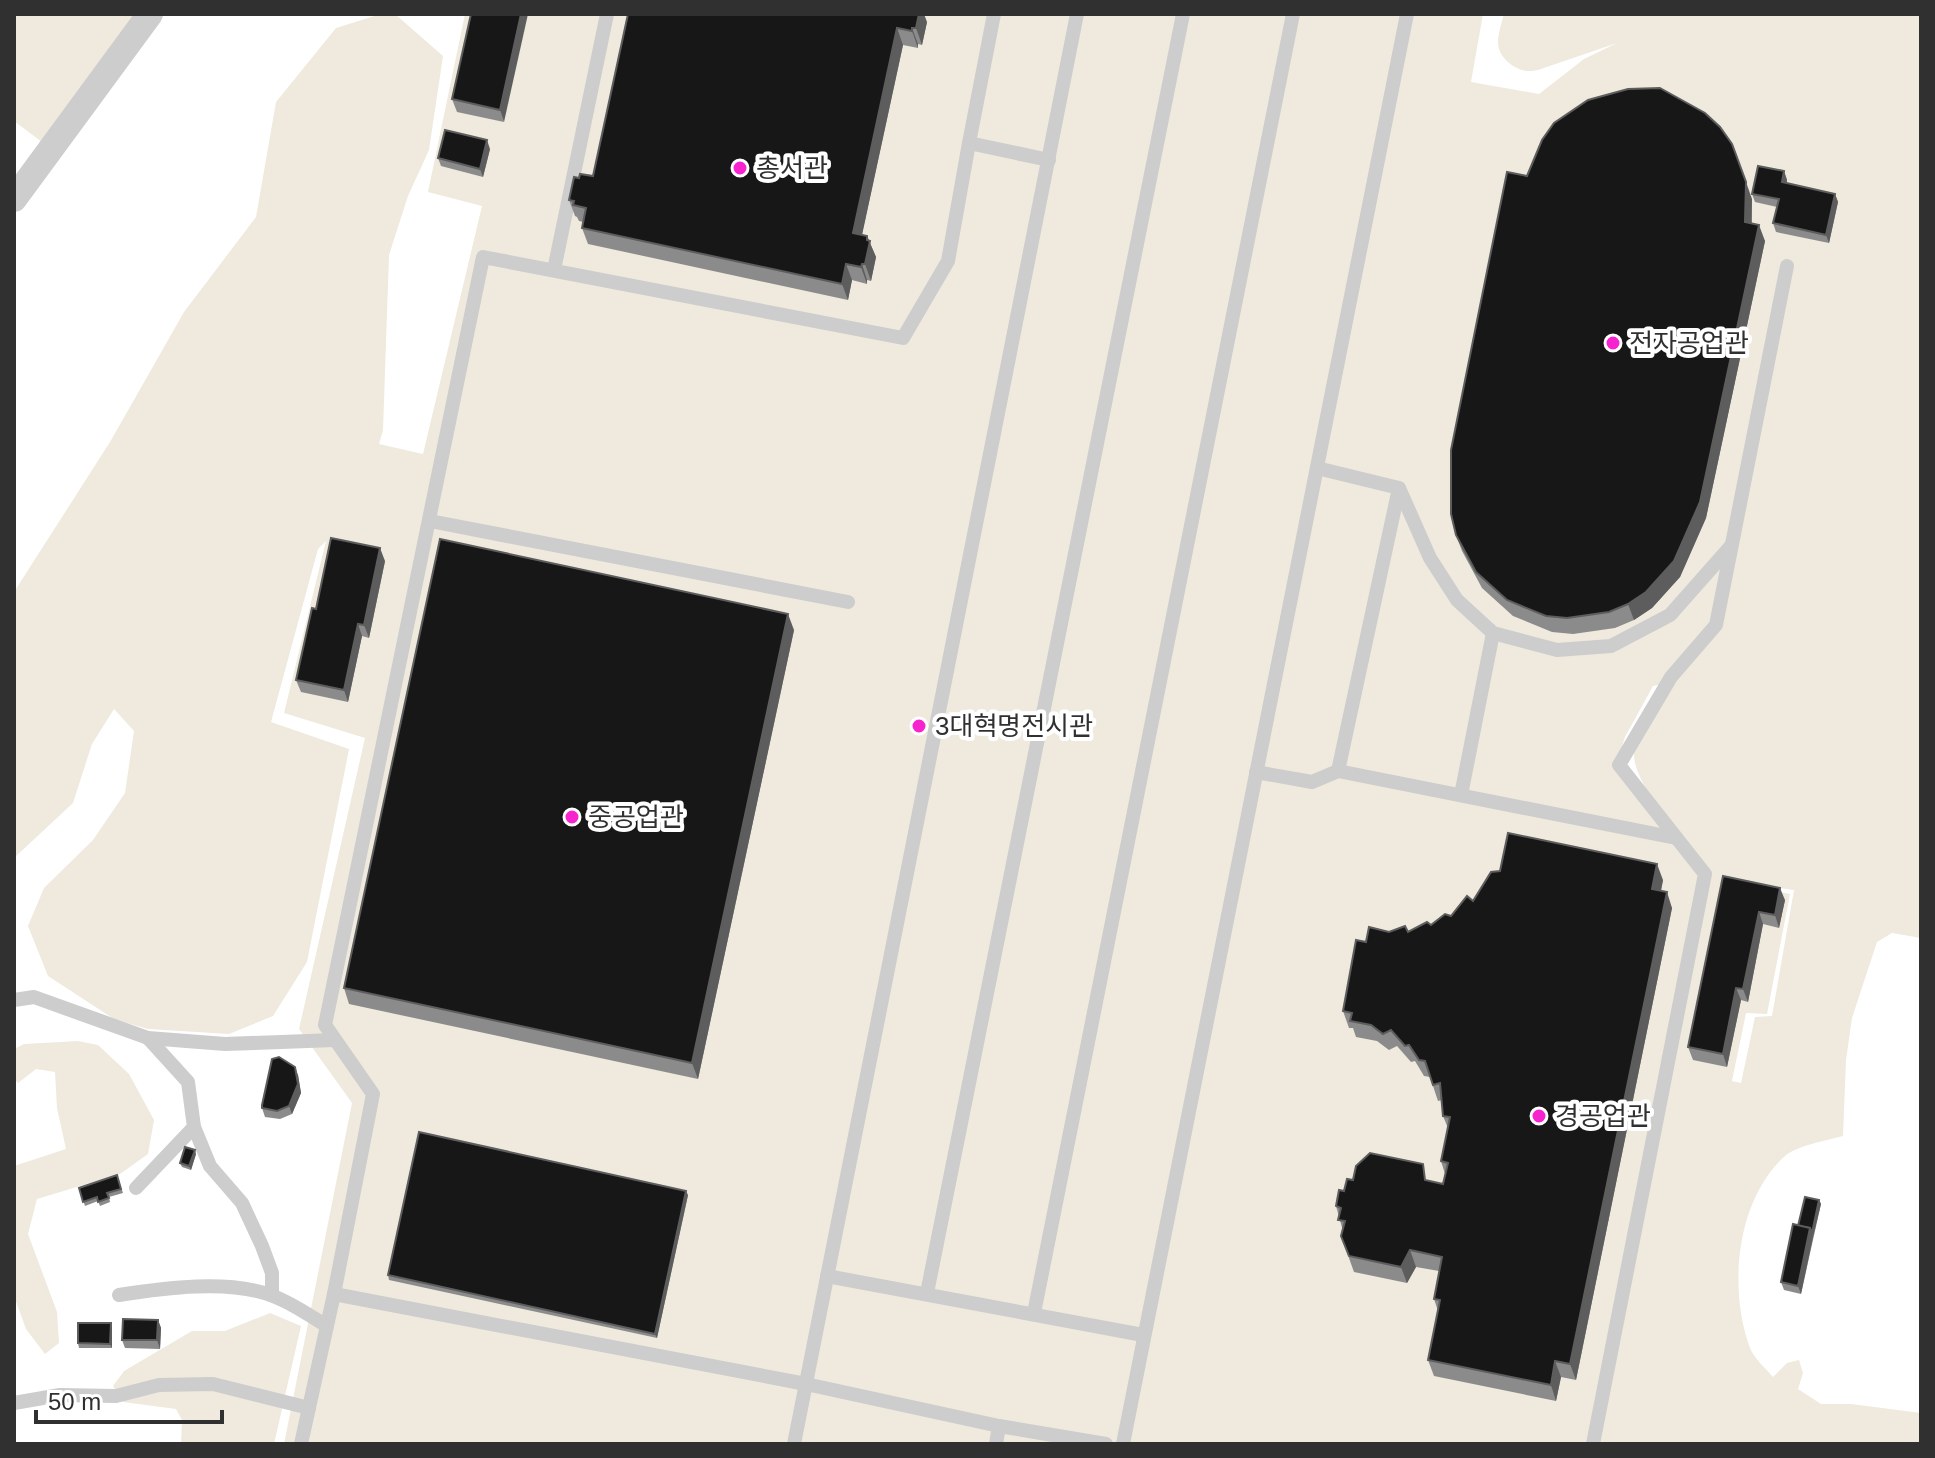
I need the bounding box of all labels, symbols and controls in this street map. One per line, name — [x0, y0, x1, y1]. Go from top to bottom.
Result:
place label: 총서관 — [756, 153, 828, 183]
marker: 총서관 — [731, 159, 749, 177]
place label: 전자공업관 — [1629, 328, 1749, 358]
marker: 전자공업관 — [1604, 334, 1622, 352]
place label: 3대혁명전시관 — [935, 711, 1093, 741]
marker: 3대혁명전시관 — [910, 717, 928, 735]
place label: 중공업관 — [588, 802, 684, 832]
marker: 중공업관 — [563, 808, 581, 826]
place label: 경공업관 — [1555, 1101, 1651, 1131]
marker: 경공업관 — [1530, 1107, 1548, 1125]
scale bar — [36, 1374, 222, 1424]
text: 50 m — [48, 1388, 101, 1415]

